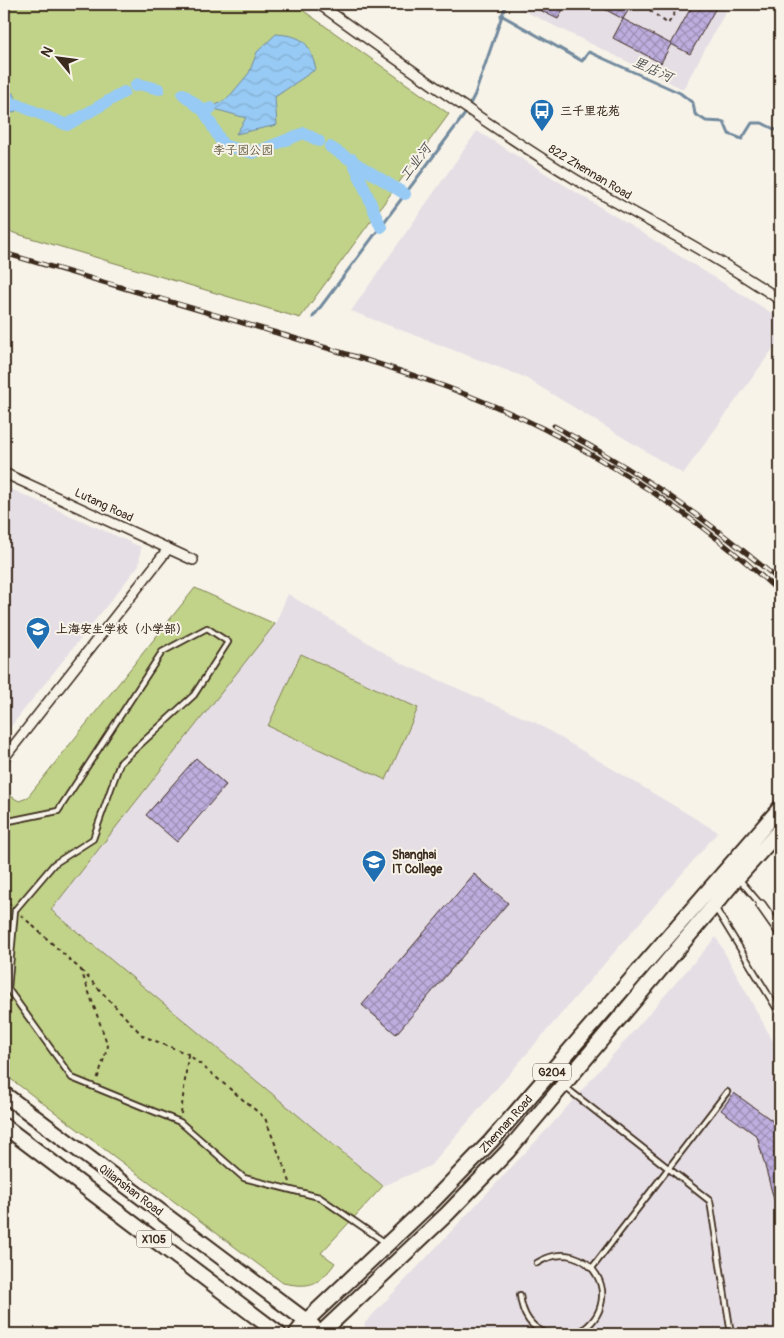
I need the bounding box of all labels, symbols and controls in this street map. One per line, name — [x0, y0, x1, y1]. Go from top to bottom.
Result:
north arrow — [32, 32, 82, 82]
text: N — [37, 44, 57, 60]
water label: 里店河 — [630, 53, 677, 87]
bus stop icon: 三千里花苑 — [529, 98, 555, 132]
place label: 三千里花苑 — [560, 104, 620, 119]
water label: 工业河 — [396, 139, 436, 184]
street label: 822 Zhennan Road — [545, 142, 634, 203]
park label: 李子园公园 — [213, 143, 273, 158]
street label: Lutang Road — [72, 485, 136, 526]
school or university icon: 上海安生学校（小学部） — [25, 616, 51, 650]
place label: 上海安生学校（小学部） — [56, 622, 188, 637]
place label: Shanghai IT College — [392, 848, 443, 877]
school or university icon: Shanghai IT College — [361, 849, 387, 883]
road number: G204 — [533, 1064, 571, 1080]
street label: Zhennan Road — [477, 1092, 536, 1156]
street label: Qilianshan Road — [96, 1161, 166, 1220]
road number: X105 — [136, 1230, 172, 1248]

